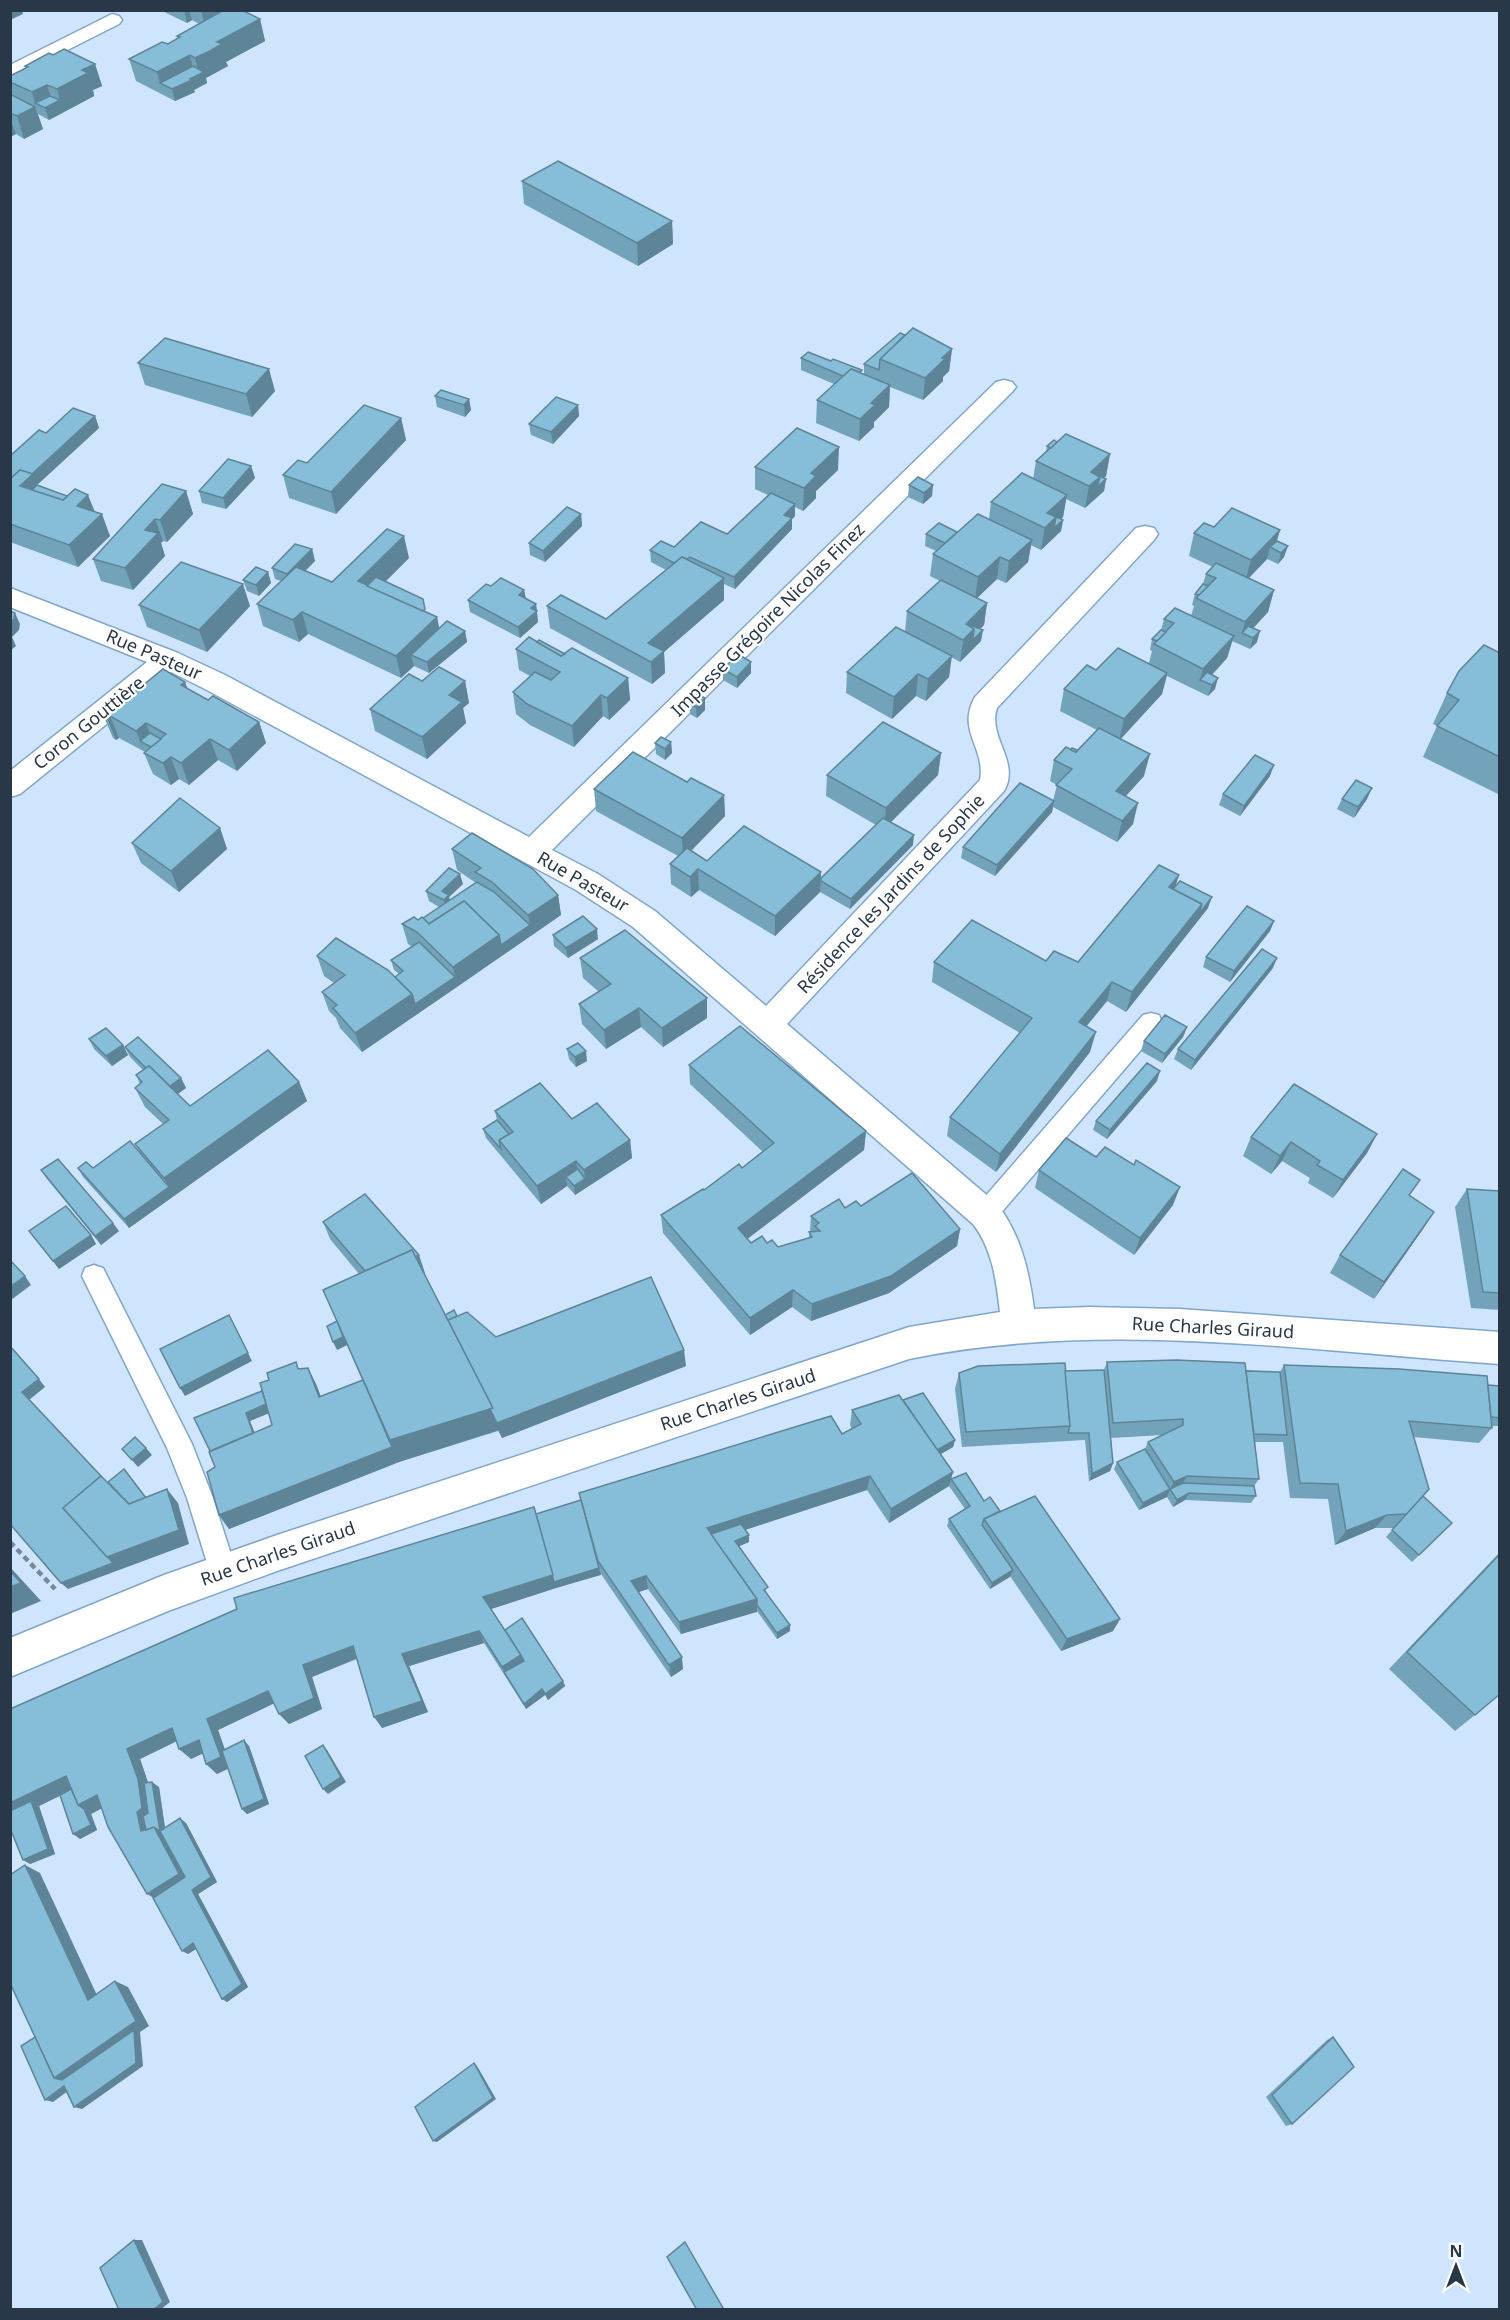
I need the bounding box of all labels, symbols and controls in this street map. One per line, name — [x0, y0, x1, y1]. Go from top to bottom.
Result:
street label: Impasse Grégoire Nicolas Finez — [665, 517, 869, 721]
street label: Rue Pasteur — [103, 623, 207, 685]
street label: Coron Gouttière — [28, 670, 149, 774]
street label: Résidence les Jardins de Sophie — [791, 788, 989, 998]
street label: Rue Pasteur — [533, 845, 634, 917]
street label: Rue Charles Giraud — [1131, 1311, 1295, 1343]
street label: Rue Charles Giraud — [657, 1363, 819, 1436]
street label: Rue Charles Giraud — [197, 1515, 358, 1591]
north arrow — [1426, 2236, 1486, 2296]
text: N — [1449, 2240, 1463, 2262]

